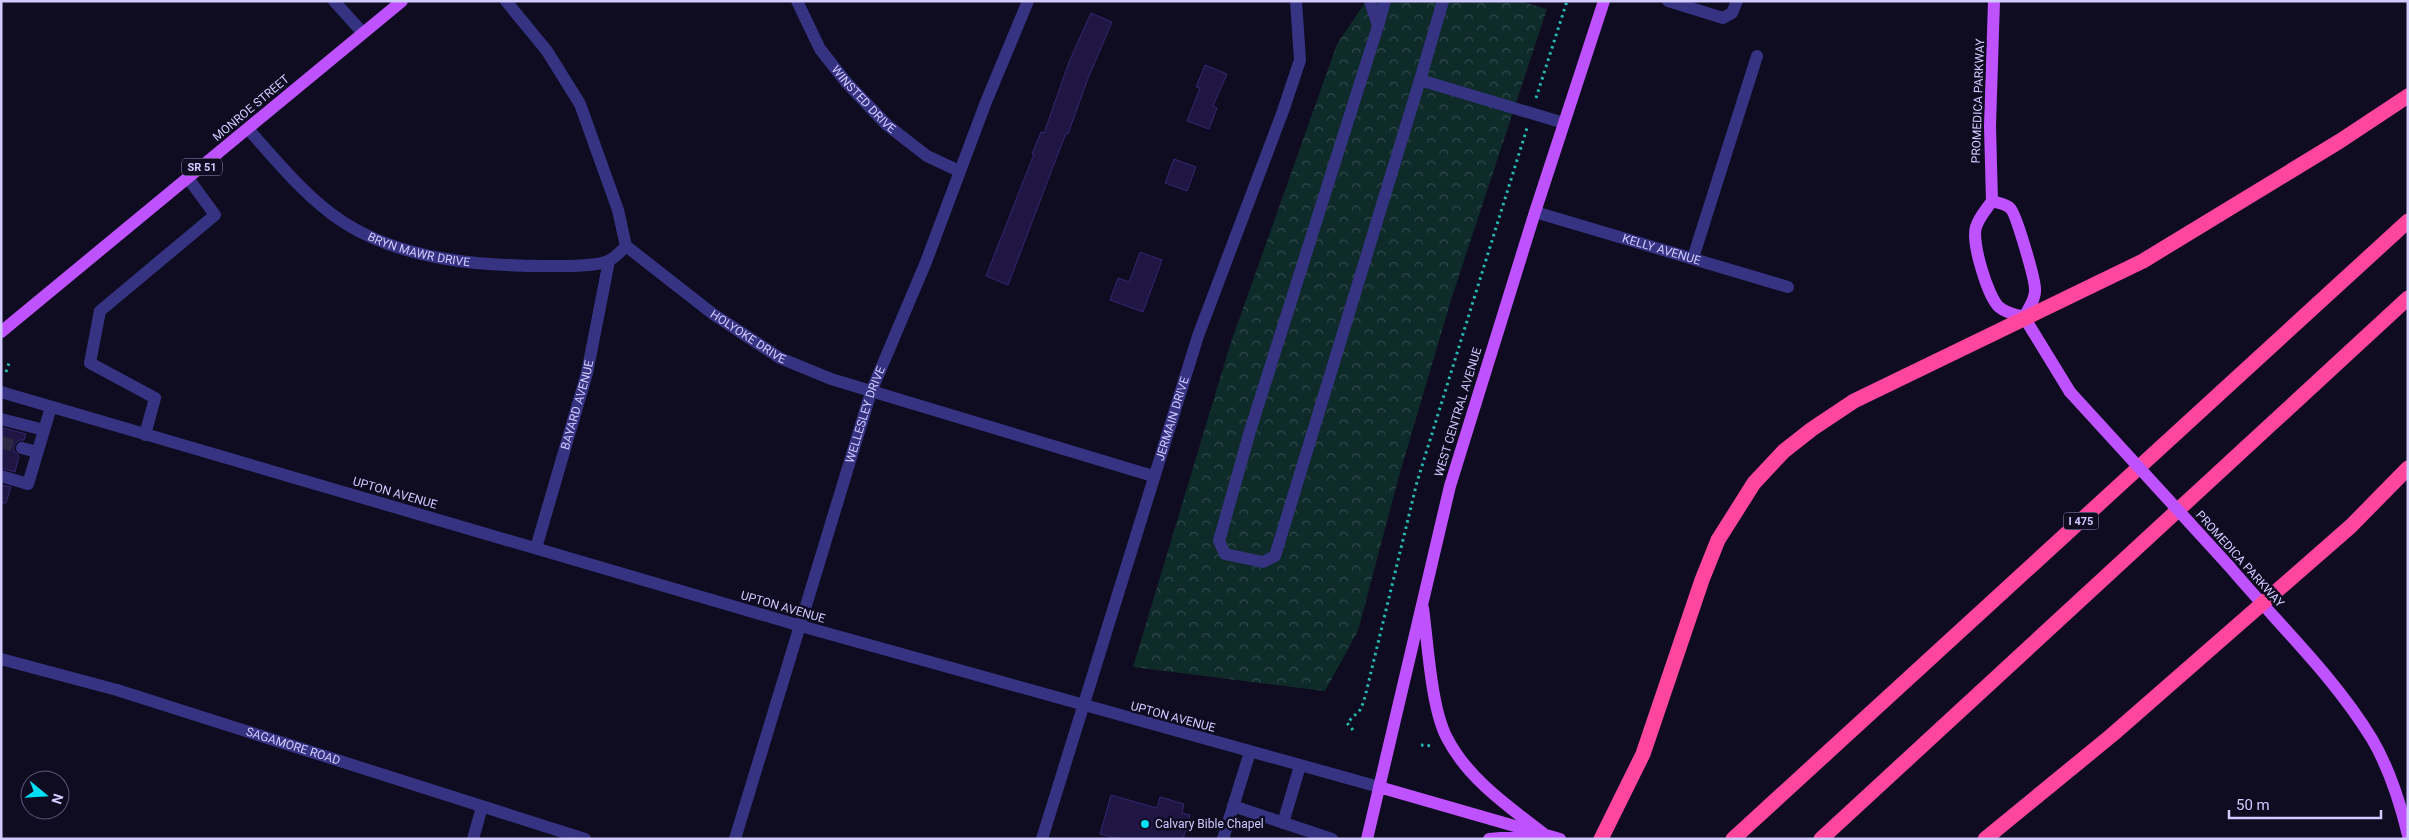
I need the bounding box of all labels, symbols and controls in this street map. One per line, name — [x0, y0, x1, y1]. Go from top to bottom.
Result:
street label: PROMEDICA PARKWAY — [1969, 38, 1987, 164]
street label: WINSTED DRIVE — [829, 63, 899, 136]
street label: MONROE STREET — [210, 72, 292, 144]
road number: SR 51 — [182, 158, 222, 176]
street label: BRYN MAWR DRIVE — [365, 230, 471, 269]
street label: KELLY AVENUE — [1621, 231, 1703, 268]
street label: HOLYOKE DRIVE — [708, 307, 788, 367]
street label: WEST CENTRAL AVENUE — [1432, 346, 1484, 478]
street label: BAYARD AVENUE — [558, 359, 596, 451]
street label: WELLESLEY DRIVE — [843, 364, 888, 465]
street label: JERMAIN DRIVE — [1153, 375, 1192, 462]
street label: UPTON AVENUE — [351, 474, 439, 512]
street label: PROMEDICA PARKWAY — [2193, 508, 2287, 611]
road number: I 475 — [2064, 512, 2098, 530]
street label: UPTON AVENUE — [739, 588, 827, 626]
street label: UPTON AVENUE — [1129, 699, 1217, 735]
street label: SAGAMORE ROAD — [244, 725, 342, 768]
north arrow — [20, 770, 70, 820]
scale bar — [2229, 788, 2382, 820]
text: N — [48, 792, 67, 806]
text: 50 m — [2236, 796, 2270, 814]
place label: Calvary Bible Chapel — [1155, 817, 1264, 831]
marker: Calvary Bible Chapel — [1139, 818, 1151, 830]

